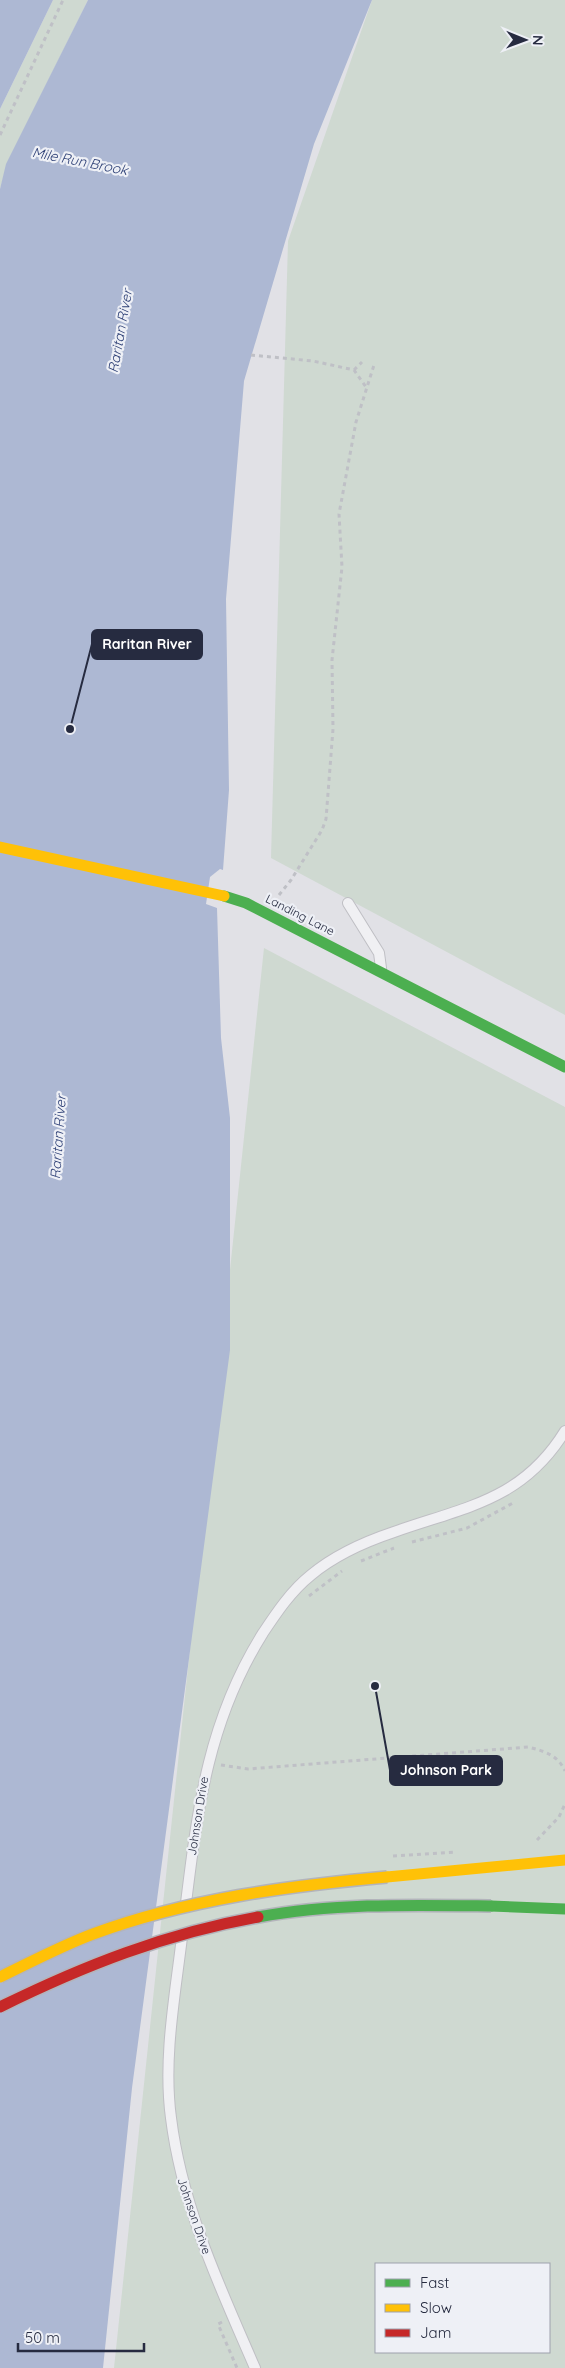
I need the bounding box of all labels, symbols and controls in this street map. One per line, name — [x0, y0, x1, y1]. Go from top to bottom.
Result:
north arrow — [500, 15, 550, 65]
text: N — [529, 35, 547, 46]
water label: Mile Run Brook — [31, 143, 131, 179]
water label: Raritan River — [104, 286, 136, 374]
callout: Raritan River — [92, 630, 202, 659]
text: Raritan River — [102, 635, 192, 653]
street label: Landing Lane — [263, 891, 337, 938]
water label: Raritan River — [46, 1093, 70, 1180]
callout: Johnson Park — [390, 1756, 502, 1785]
text: Johnson Park — [400, 1761, 492, 1779]
street label: Johnson Drive — [184, 1775, 211, 1857]
street label: Johnson Drive — [174, 2176, 215, 2256]
legend — [375, 2263, 550, 2353]
text: Fast — [420, 2273, 449, 2292]
text: Slow — [420, 2298, 452, 2317]
scale bar — [18, 2320, 144, 2352]
text: Jam — [420, 2323, 451, 2342]
text: 50 m — [25, 2328, 60, 2347]

